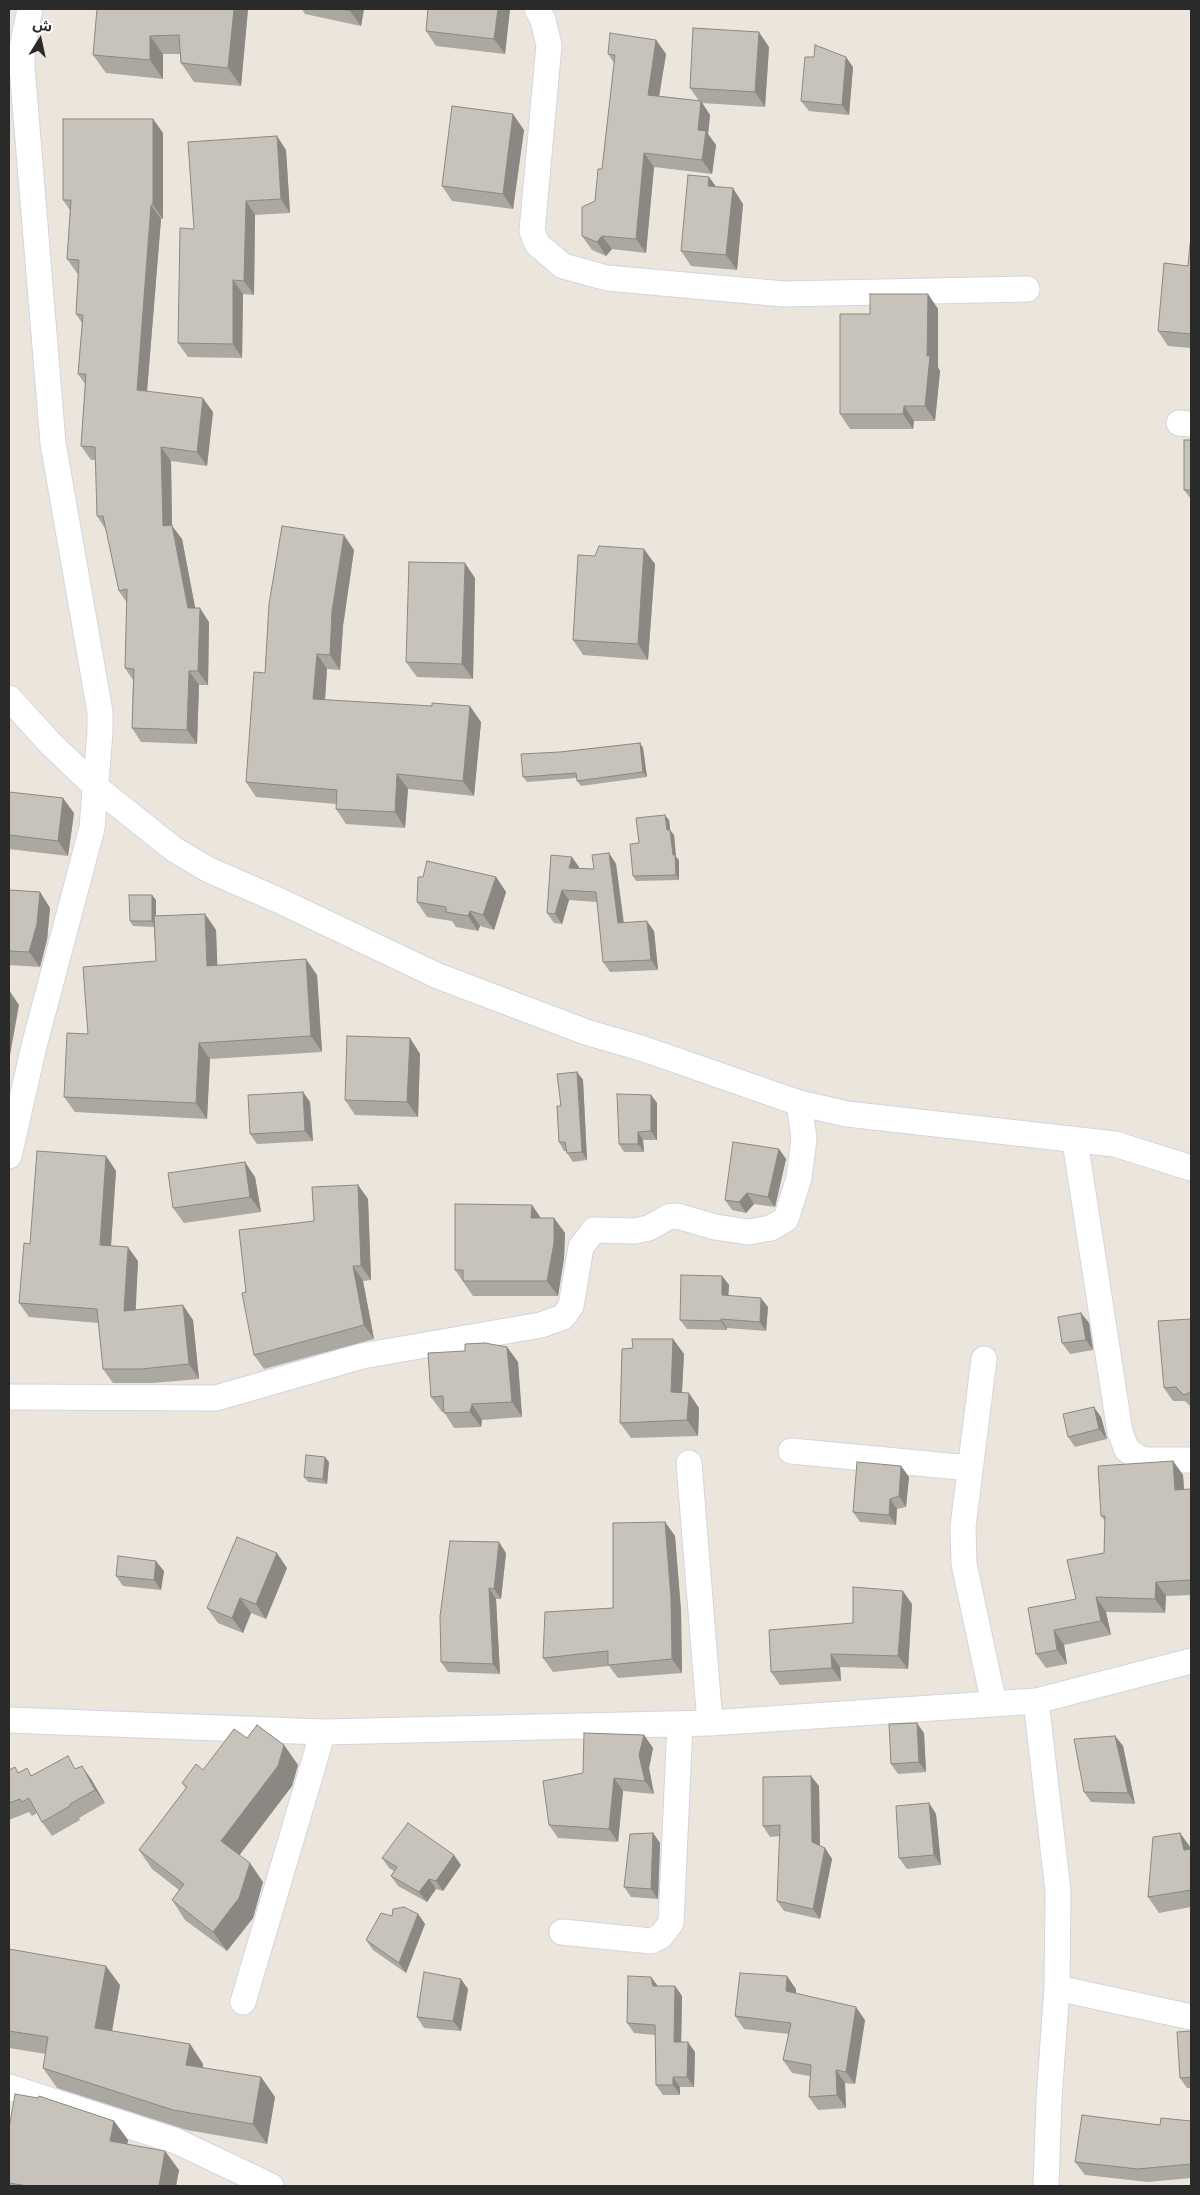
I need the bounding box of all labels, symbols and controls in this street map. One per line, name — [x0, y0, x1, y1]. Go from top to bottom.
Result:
north arrow — [15, 15, 65, 65]
text: ش — [32, 16, 53, 35]

